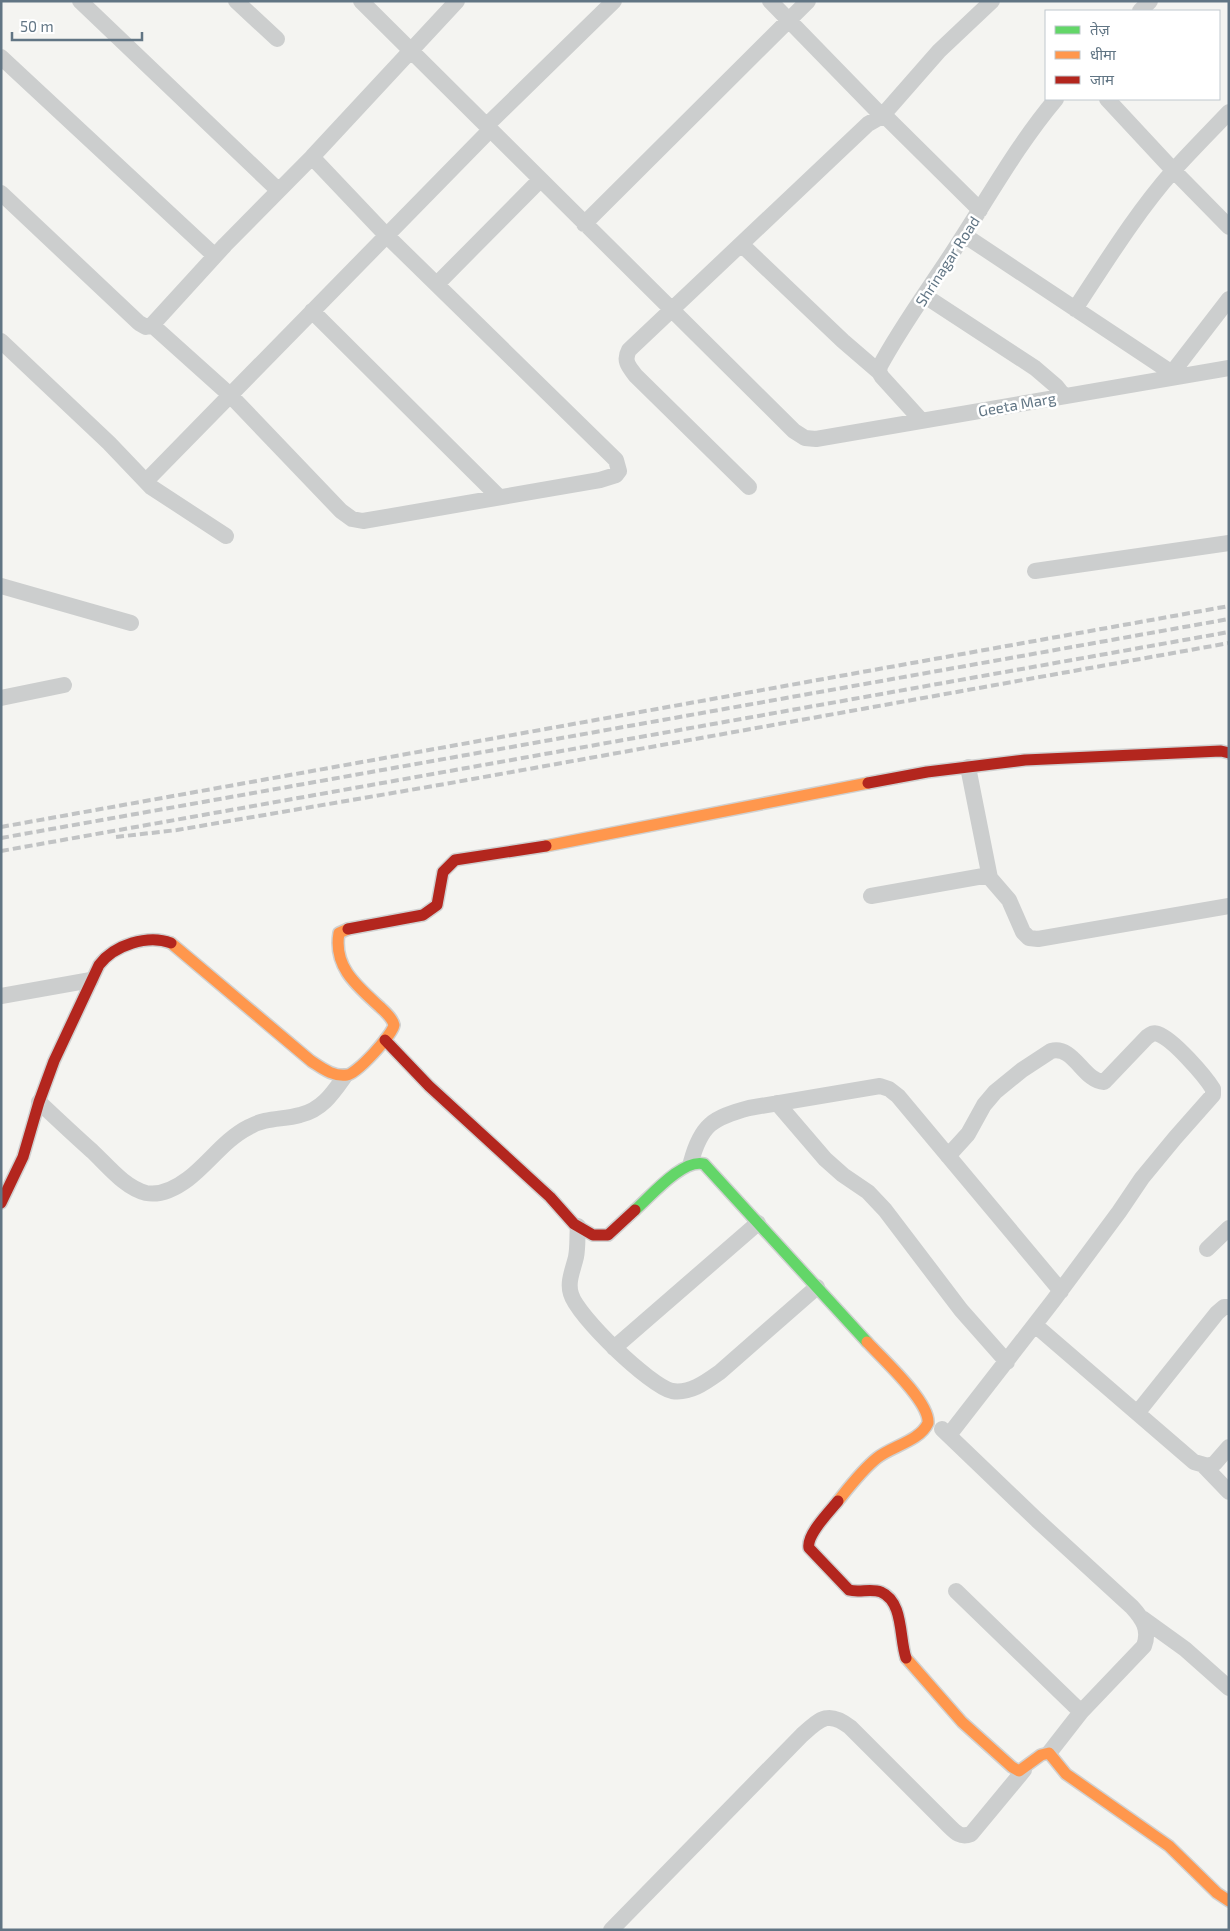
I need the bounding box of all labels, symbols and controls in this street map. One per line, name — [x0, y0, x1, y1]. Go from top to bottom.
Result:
scale bar — [12, 10, 142, 42]
legend — [1045, 10, 1220, 100]
text: 50 m — [20, 17, 54, 35]
text: तेज़ — [1090, 20, 1111, 38]
text: धीमा — [1090, 45, 1117, 63]
text: जाम — [1090, 70, 1115, 88]
street label: Shrinagar Road — [911, 213, 983, 309]
street label: Geeta Marg — [977, 388, 1058, 420]

